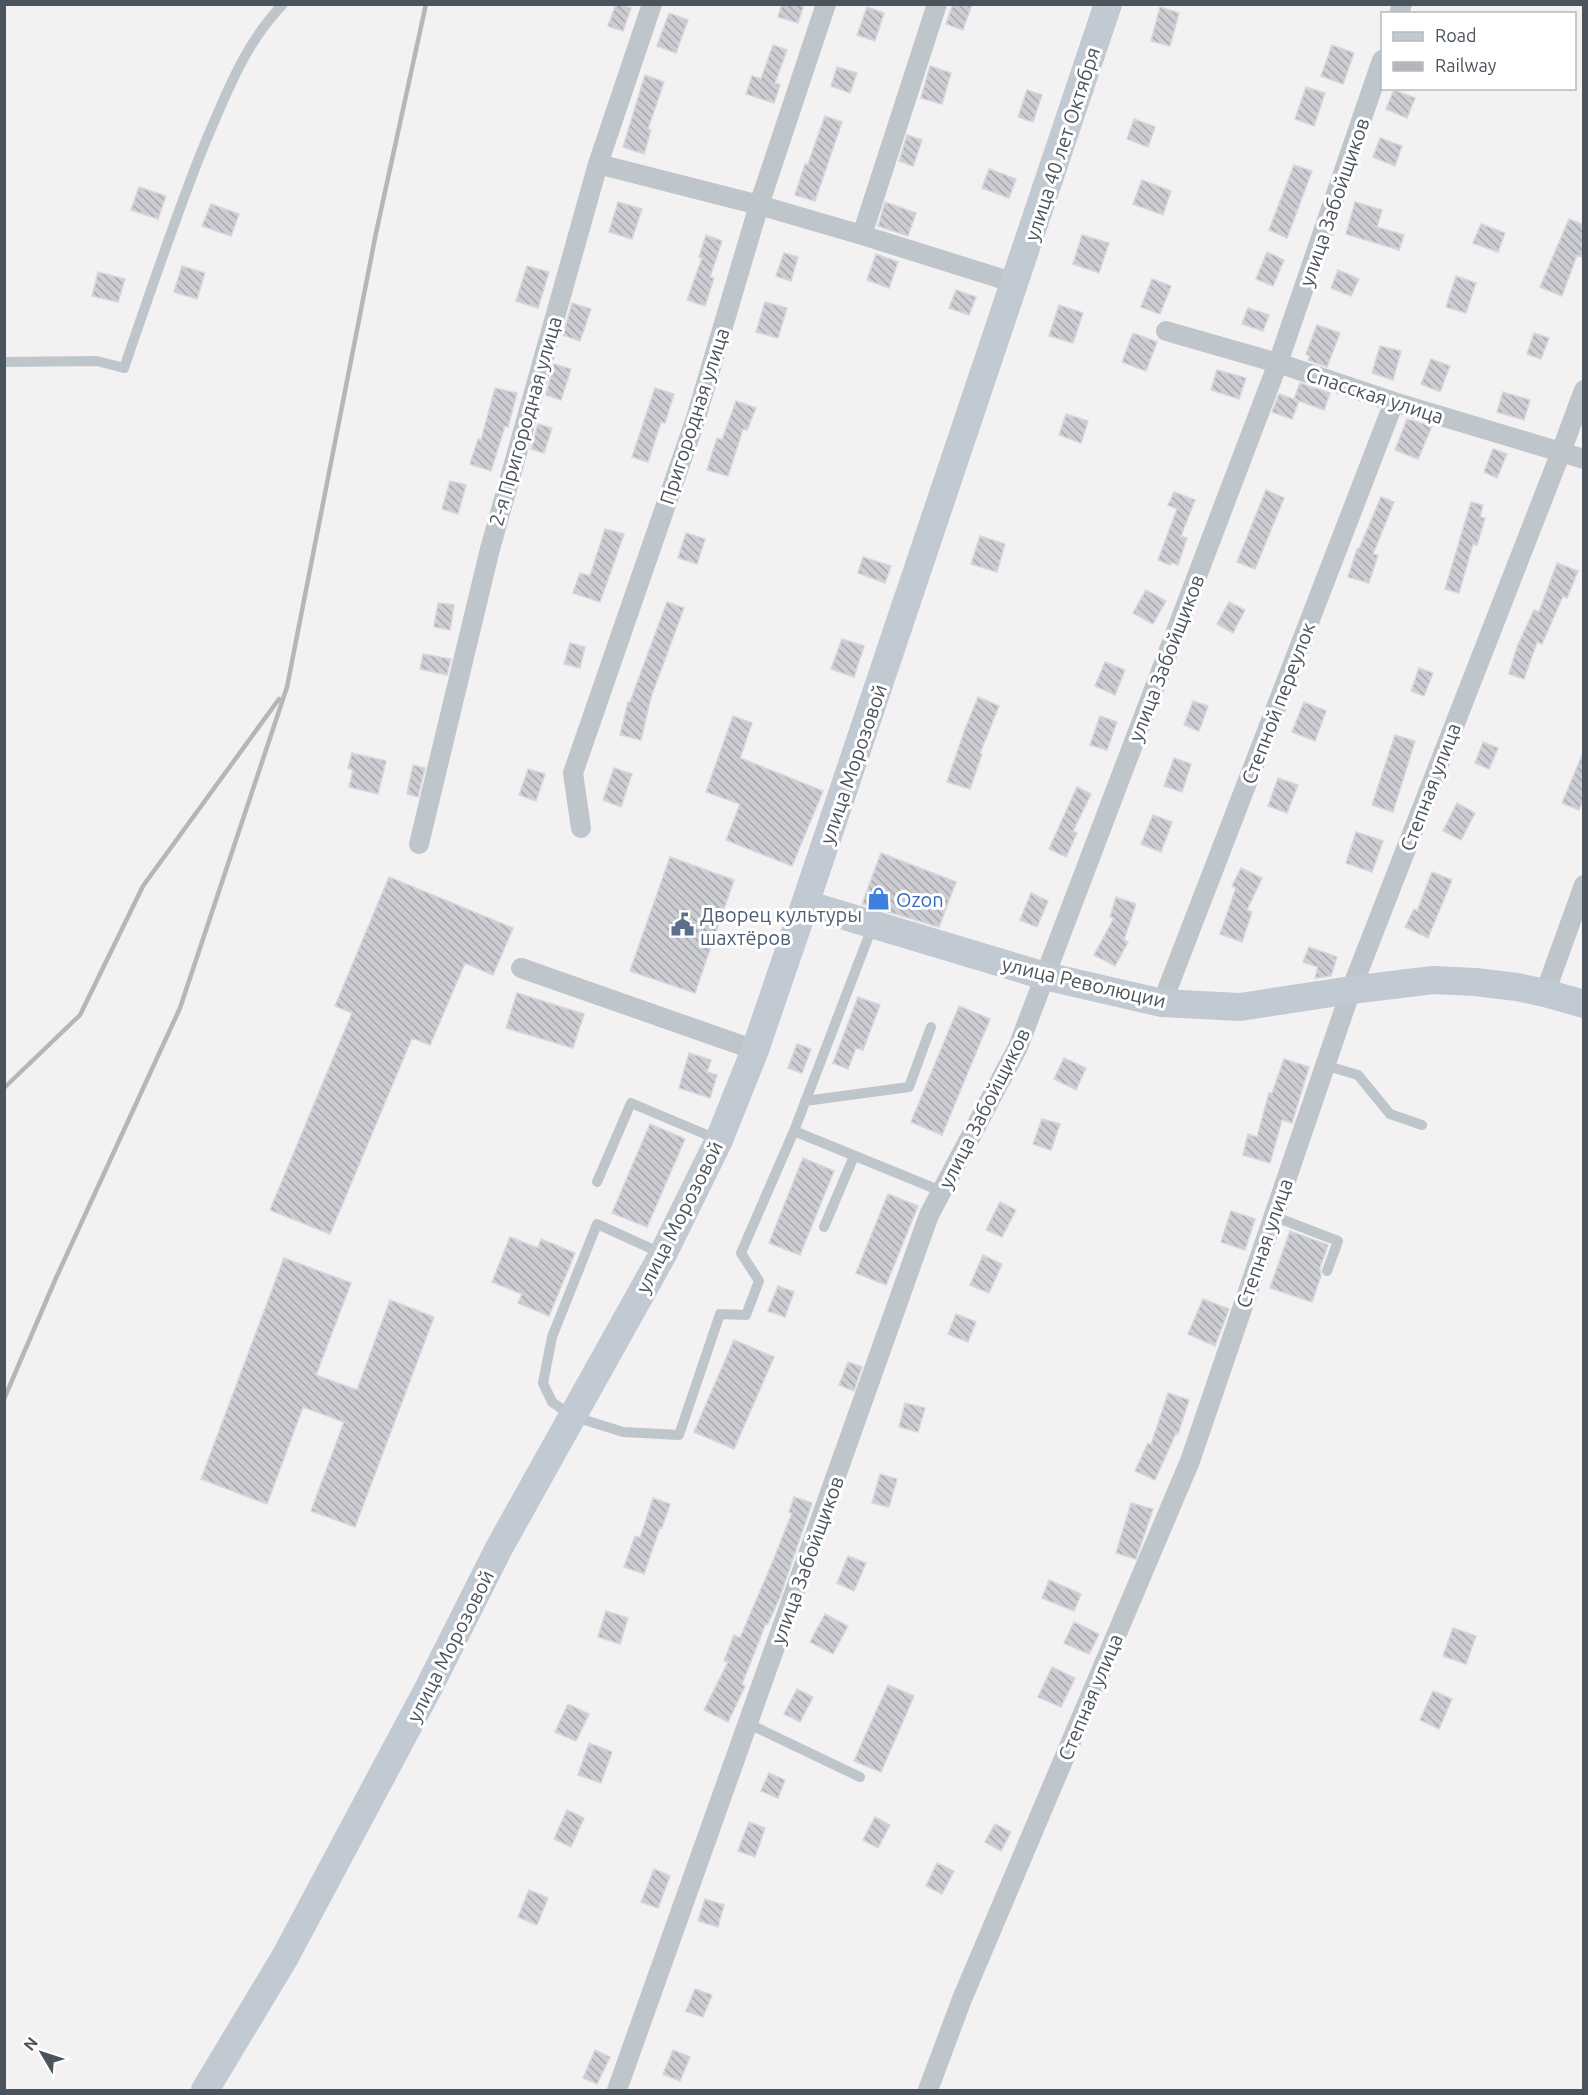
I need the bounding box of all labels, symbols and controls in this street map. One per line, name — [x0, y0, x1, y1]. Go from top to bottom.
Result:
legend — [1381, 12, 1576, 90]
text: Road — [1435, 25, 1477, 45]
street label: улица 40 лет Октября — [1020, 44, 1104, 244]
text: Railway — [1435, 55, 1497, 75]
street label: улица Забойщиков — [1294, 115, 1374, 289]
street label: 2-я Пригородная улица — [484, 314, 566, 528]
street label: Пригородная улица — [655, 325, 733, 507]
street label: Спасская улица — [1303, 362, 1447, 428]
street label: улица Забойщиков — [1124, 571, 1208, 745]
street label: Степной переулок — [1237, 619, 1319, 787]
street label: улица Морозовой — [815, 681, 891, 847]
street label: Степная улица — [1395, 720, 1465, 854]
shop icon: Ozon — [865, 886, 891, 912]
place label: Ozon — [896, 888, 944, 911]
place label: Дворец культуры шахтёров — [700, 903, 862, 949]
public building icon: Дворец культуры шахтёров — [669, 912, 695, 938]
street label: улица Революции — [1000, 952, 1168, 1012]
street label: улица Забойщиков — [934, 1024, 1034, 1192]
street label: улица Морозовой — [631, 1137, 727, 1297]
street label: Степная улица — [1231, 1175, 1297, 1311]
street label: улица Забойщиков — [766, 1473, 848, 1647]
street label: улица Морозовой — [402, 1566, 498, 1726]
street label: Степная улица — [1053, 1630, 1127, 1764]
north arrow — [12, 2023, 72, 2083]
text: N — [20, 2033, 41, 2054]

